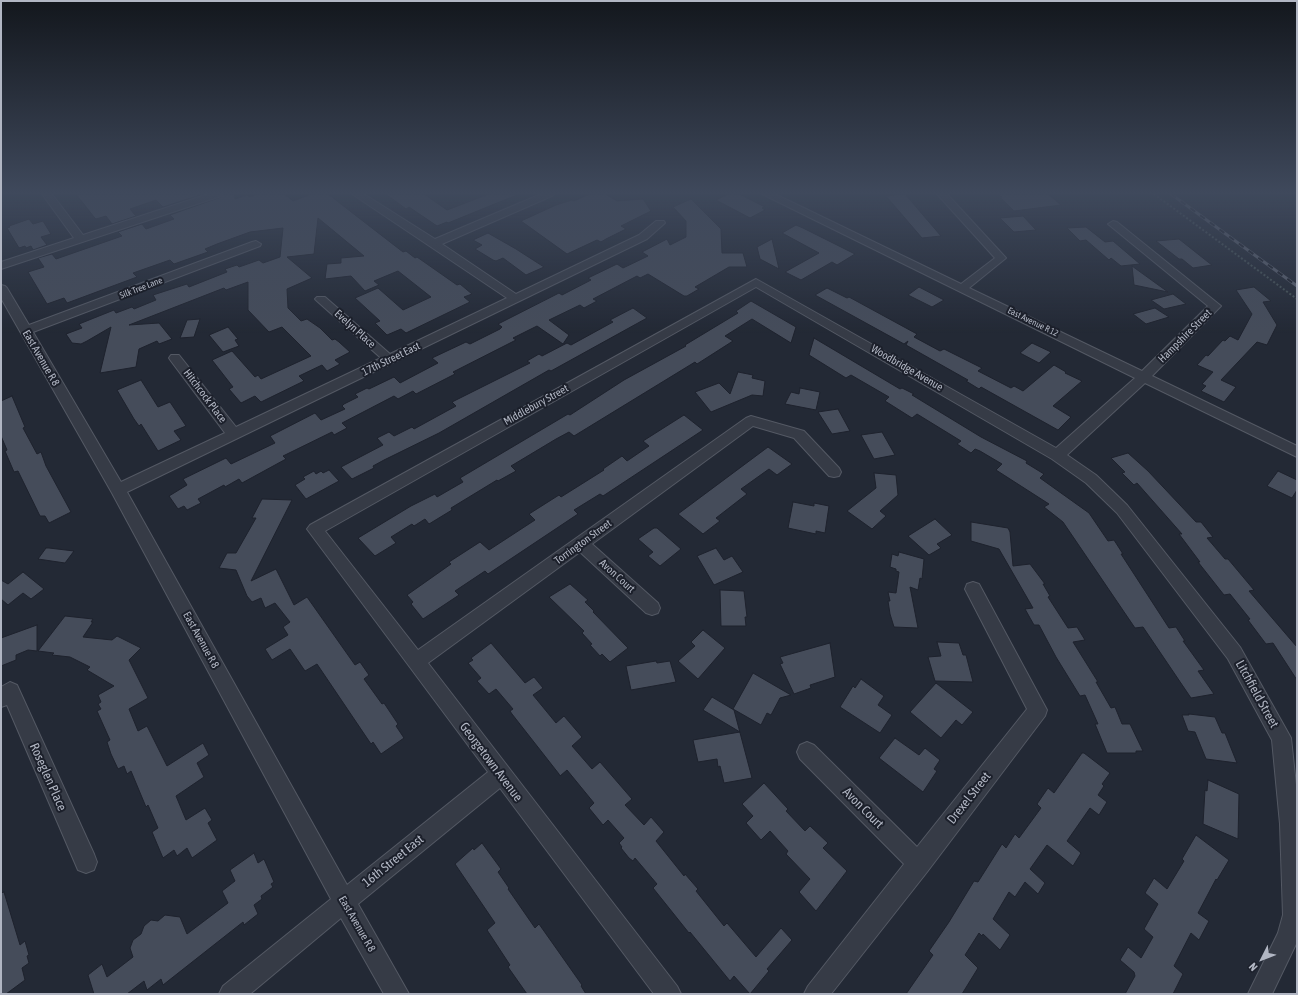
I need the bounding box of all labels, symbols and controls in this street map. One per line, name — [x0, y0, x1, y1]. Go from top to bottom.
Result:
street label: Silk Tree Lane — [118, 275, 164, 301]
street label: East Avenue R 12 — [1006, 305, 1060, 339]
street label: Hampshire Street — [1155, 306, 1215, 366]
street label: Evelyn Place — [332, 307, 378, 351]
street label: East Avenue R 8 — [20, 328, 62, 388]
street label: 17th Street East — [360, 339, 422, 379]
street label: Woodbridge Avenue — [869, 342, 945, 394]
street label: Hitchcock Place — [181, 367, 229, 425]
street label: Middlebury Street — [501, 382, 571, 428]
street label: Torrington Street — [552, 517, 614, 567]
street label: Avon Court — [596, 557, 638, 595]
street label: East Avenue R 8 — [180, 609, 222, 671]
street label: Litchfield Street — [1232, 657, 1282, 731]
street label: Georgetown Avenue — [456, 719, 526, 805]
street label: Roseglen Place — [26, 741, 70, 813]
street label: Drexel Street — [944, 769, 994, 827]
street label: Avon Court — [839, 784, 887, 832]
street label: 16th Street East — [359, 832, 427, 890]
street label: East Avenue R 8 — [336, 894, 378, 954]
north arrow — [1242, 939, 1282, 979]
text: N — [1246, 961, 1260, 973]

